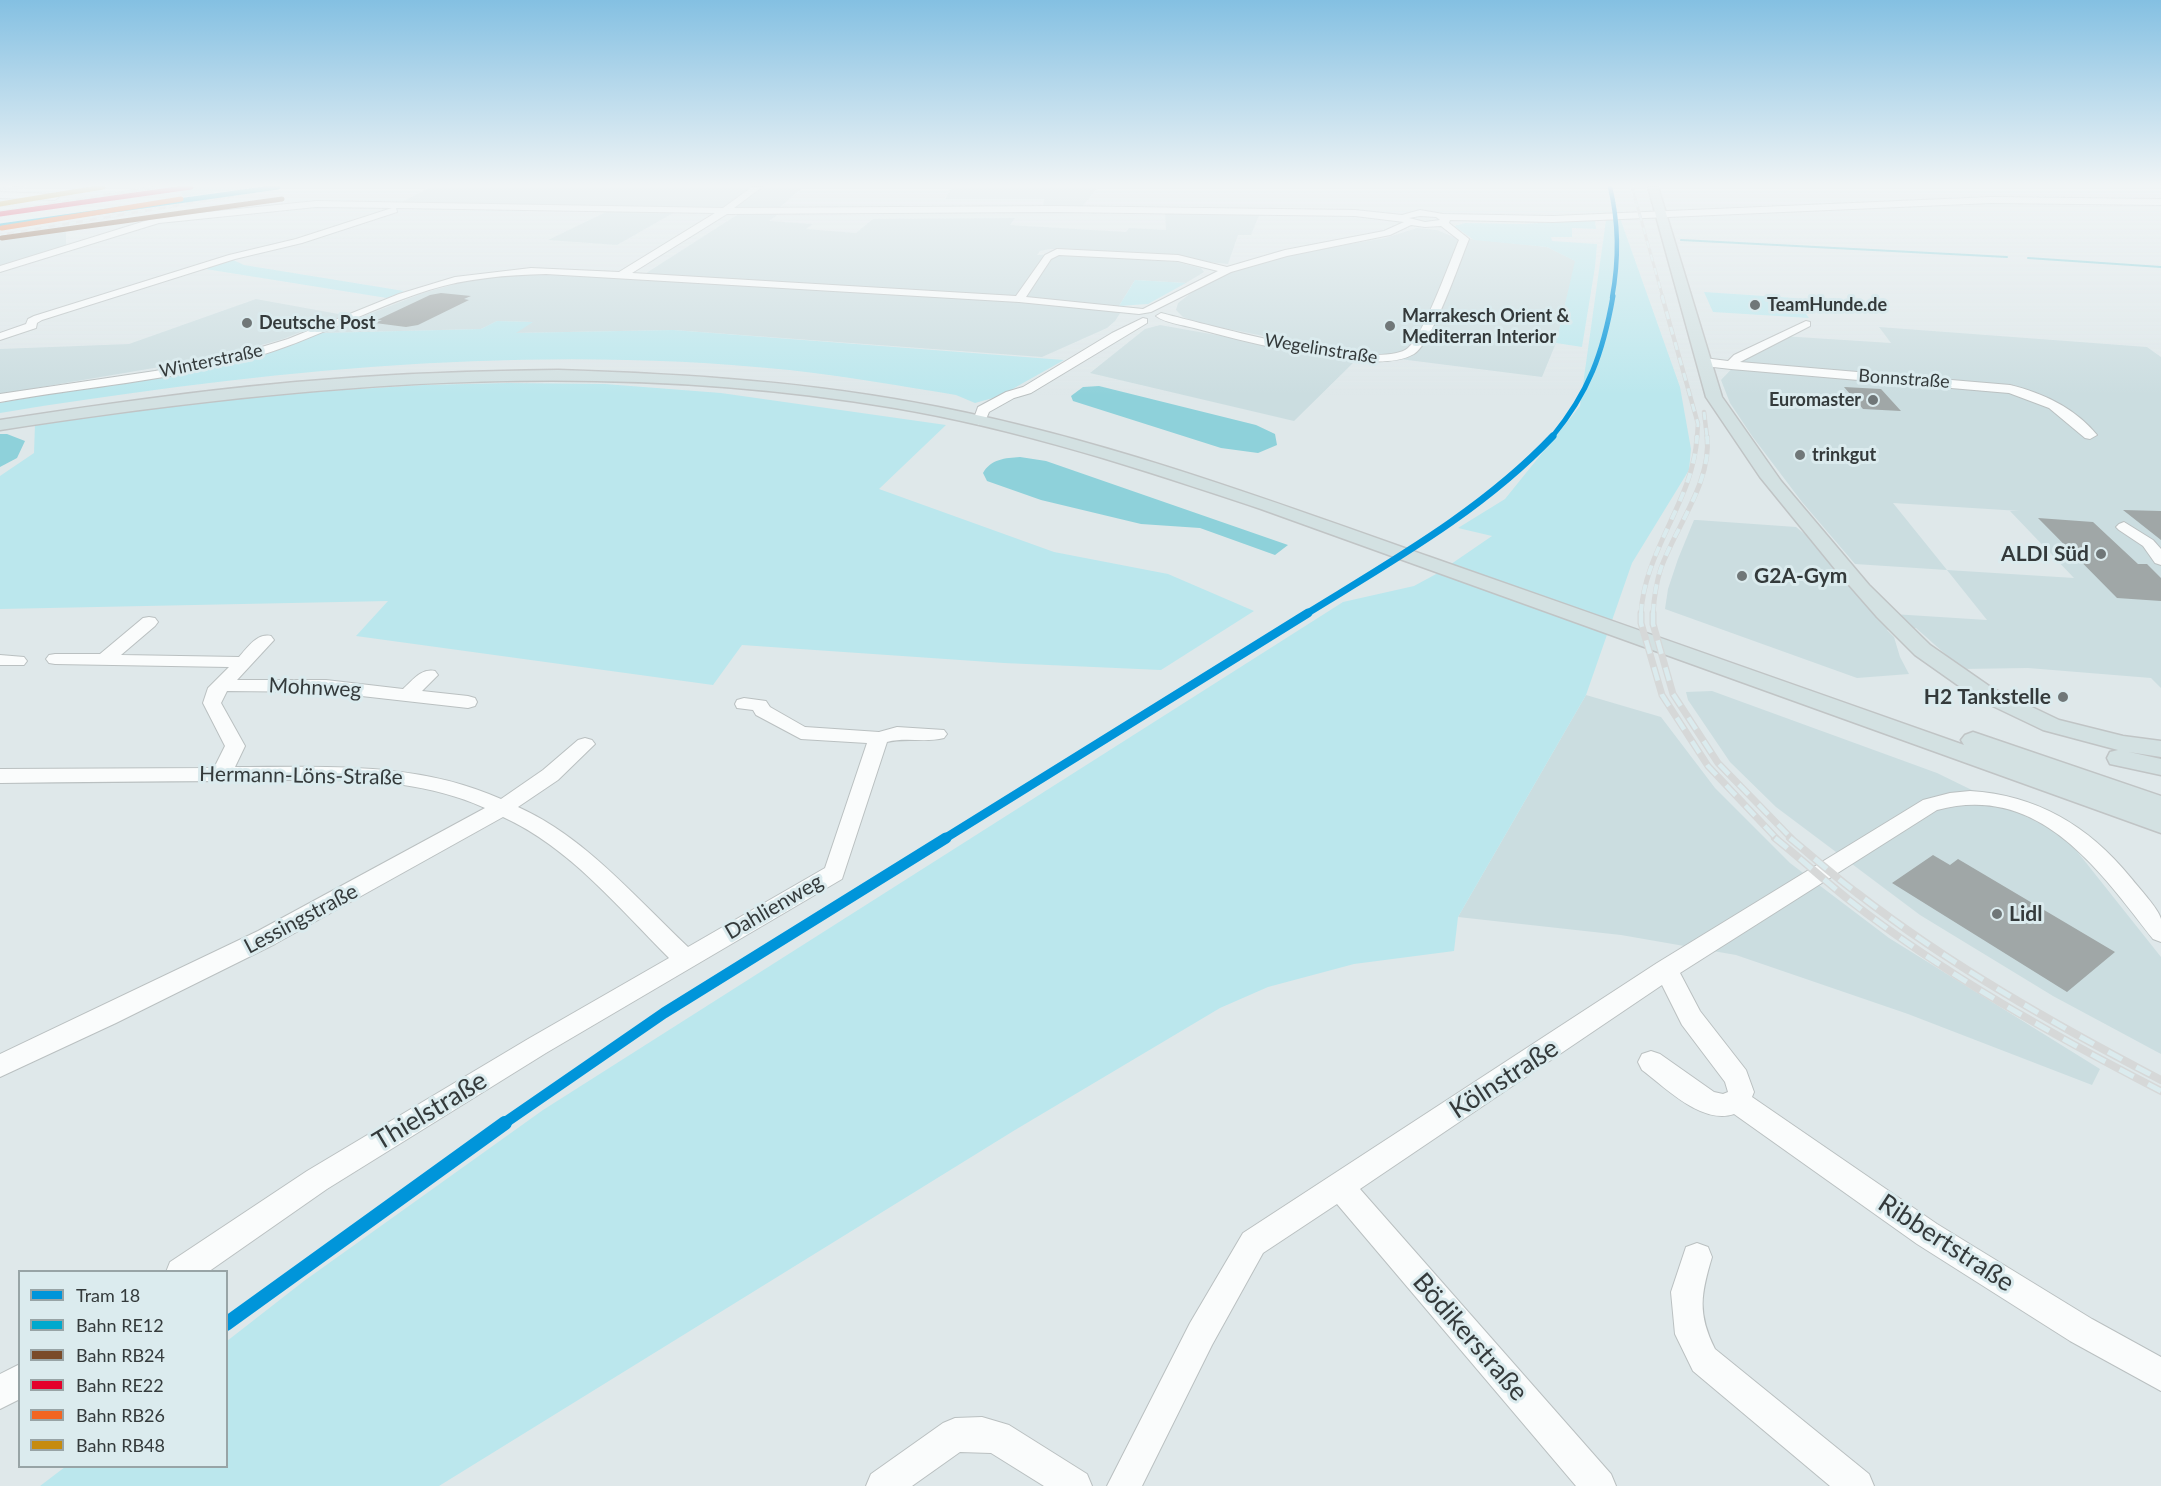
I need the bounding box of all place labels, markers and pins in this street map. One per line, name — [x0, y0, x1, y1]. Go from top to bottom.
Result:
place label: TeamHunde.de — [1767, 294, 1887, 316]
marker: TeamHunde.de — [1748, 298, 1762, 312]
place label: Marrakesch Orient & Mediterran Interior — [1402, 305, 1570, 348]
place label: Deutsche Post — [259, 312, 375, 334]
marker: Deutsche Post — [240, 316, 254, 330]
marker: Marrakesch Orient & Mediterran Interior — [1383, 319, 1397, 333]
place label: Euromaster — [1769, 389, 1861, 411]
marker: Euromaster — [1866, 393, 1880, 407]
place label: trinkgut — [1812, 444, 1876, 466]
marker: trinkgut — [1793, 448, 1807, 462]
place label: ALDI Süd — [2001, 541, 2089, 567]
marker: ALDI Süd — [2094, 547, 2108, 561]
place label: G2A-Gym — [1754, 563, 1847, 589]
marker: G2A-Gym — [1735, 569, 1749, 583]
place label: H2 Tankstelle — [1924, 684, 2051, 710]
marker: H2 Tankstelle — [2056, 690, 2070, 704]
place label: Lidl — [2009, 901, 2042, 927]
marker: Lidl — [1990, 907, 2004, 921]

